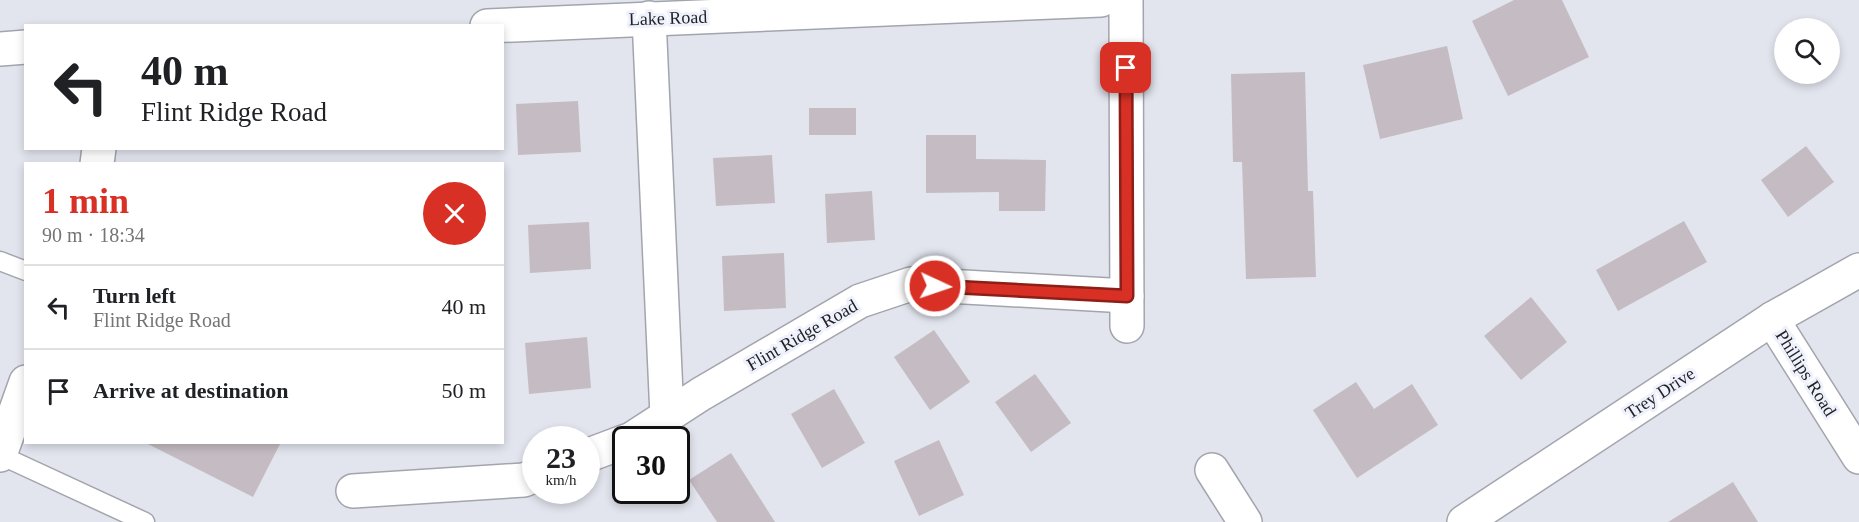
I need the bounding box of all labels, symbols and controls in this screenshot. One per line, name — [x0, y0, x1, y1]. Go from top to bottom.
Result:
street label: Lake Road — [628, 7, 708, 29]
map controls — [1774, 18, 1840, 84]
button: search — [1774, 18, 1840, 84]
pin — [1100, 42, 1151, 93]
icon: left — [42, 48, 120, 126]
text: 40 m — [141, 48, 229, 94]
icon: arrive — [1109, 51, 1142, 84]
text: Flint Ridge Road — [141, 97, 327, 127]
text: 1 min — [42, 181, 129, 221]
button: close — [423, 182, 486, 245]
text: 90 m · 18:34 — [42, 224, 145, 246]
position arrow — [903, 254, 967, 318]
text: Turn left — [93, 283, 176, 308]
icon: left — [42, 291, 75, 324]
text: 40 m — [441, 294, 486, 319]
street label: Flint Ridge Road — [743, 295, 861, 375]
text: Flint Ridge Road — [93, 309, 231, 331]
street label: Phillips Road — [1772, 326, 1840, 420]
street label: Trey Drive — [1621, 363, 1699, 423]
icon: arrive — [42, 375, 75, 408]
text: Arrive at destination — [93, 378, 289, 403]
text: 50 m — [441, 378, 486, 403]
speed limit sign: 30 — [612, 426, 690, 504]
text: 23 — [546, 441, 576, 474]
text: km/h — [546, 472, 576, 488]

